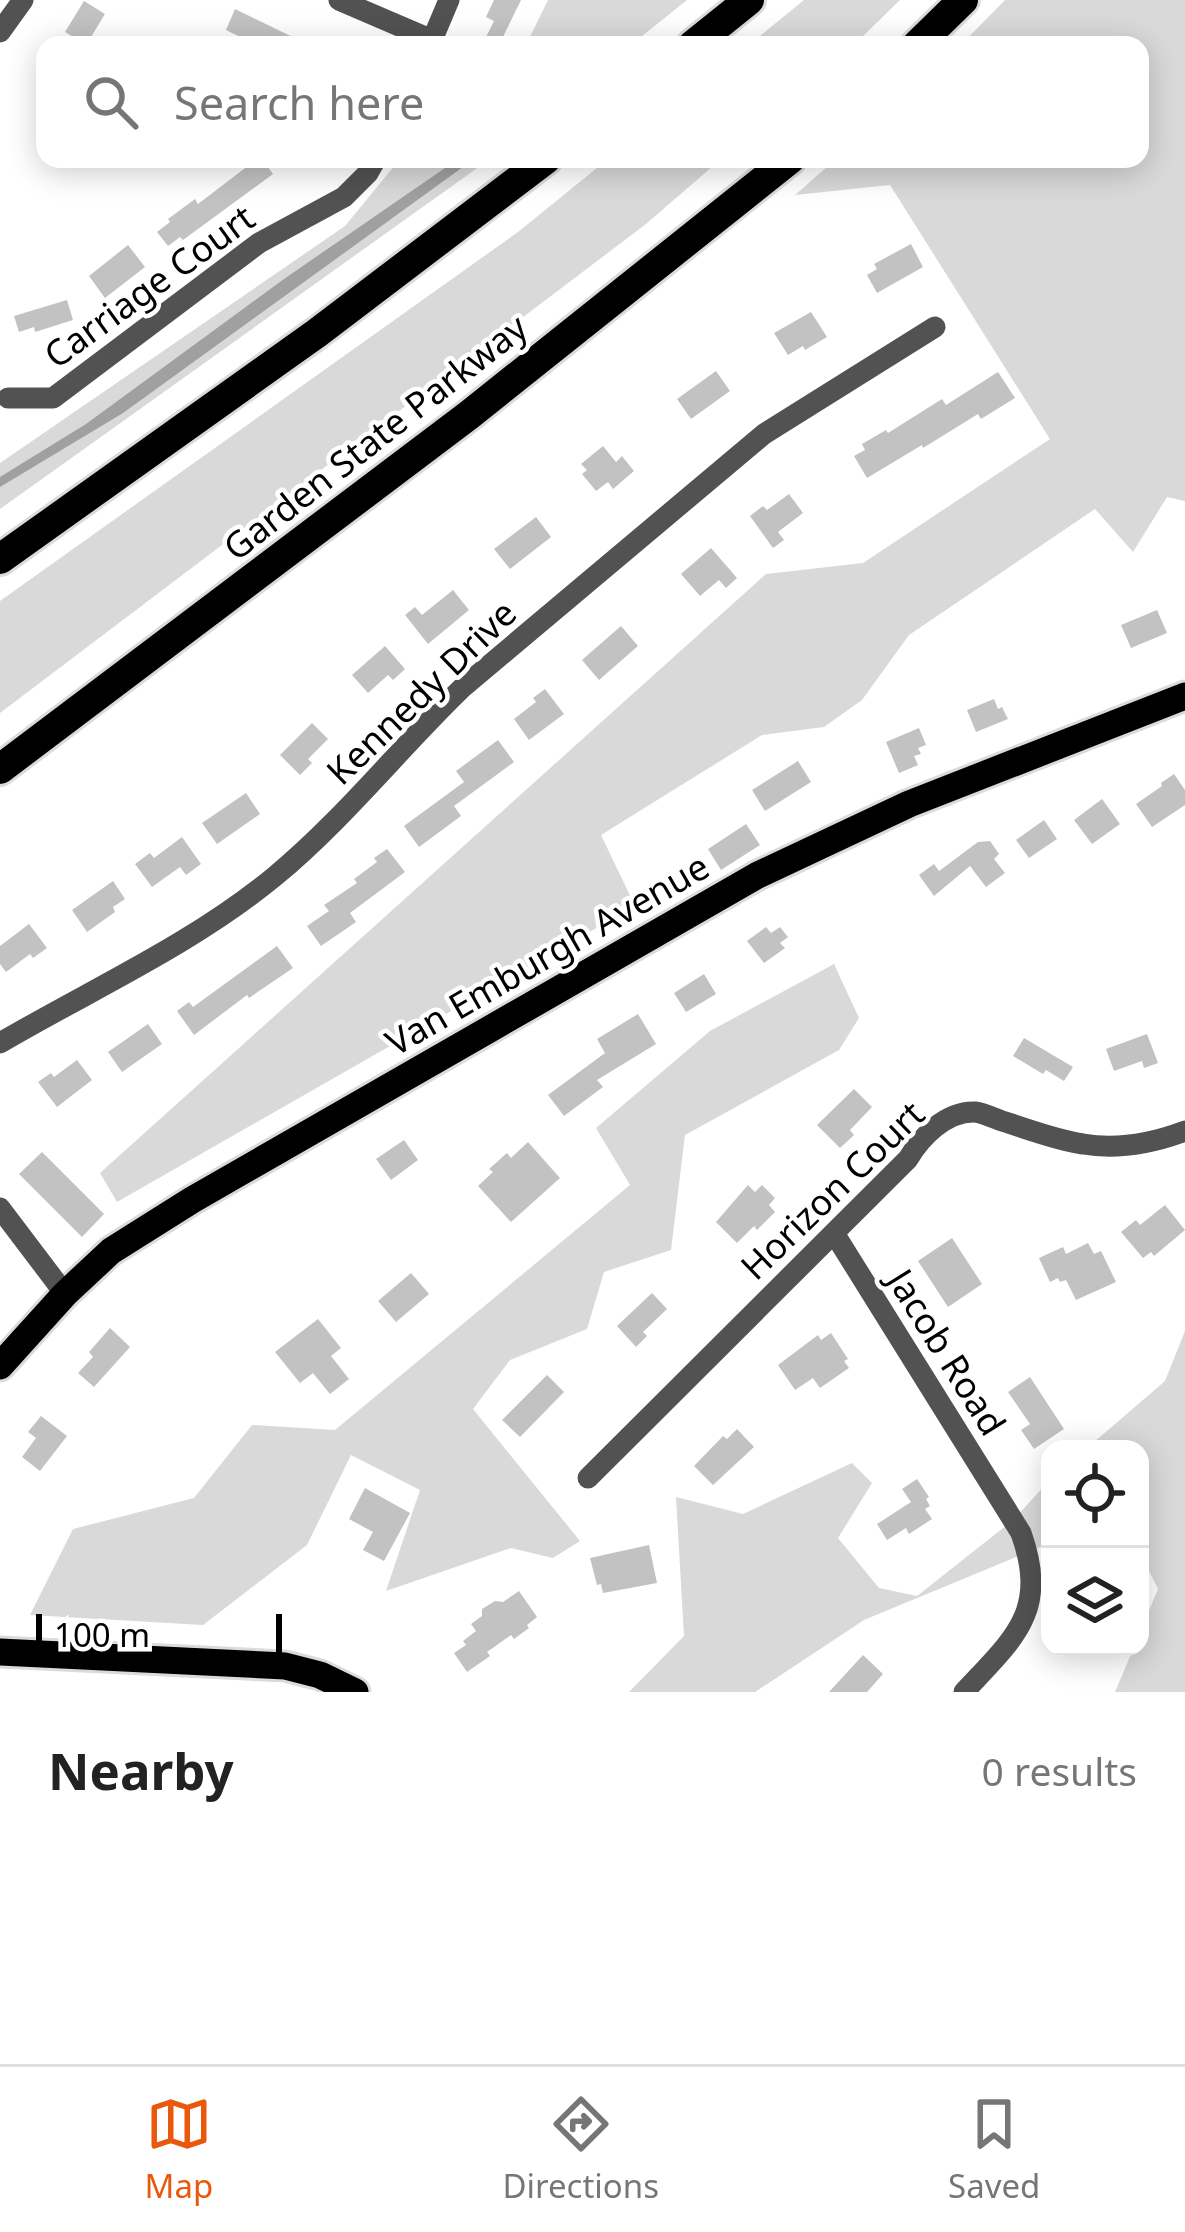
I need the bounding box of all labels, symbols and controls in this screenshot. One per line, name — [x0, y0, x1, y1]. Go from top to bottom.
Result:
search box — [36, 36, 1149, 168]
icon: search — [78, 69, 144, 135]
text: Search here — [174, 72, 424, 133]
street label: Carriage Court — [34, 193, 264, 379]
street label: Garden State Parkway — [213, 302, 538, 571]
street label: Kennedy Drive — [315, 589, 527, 795]
street label: Van Emburgh Avenue — [377, 841, 717, 1067]
street label: Horizon Court — [730, 1090, 934, 1290]
street label: Jacob Road — [875, 1257, 1017, 1444]
map controls — [1041, 1440, 1149, 1656]
button: locate — [1041, 1440, 1149, 1548]
button: layers — [1041, 1548, 1149, 1656]
scale bar — [36, 1608, 282, 1661]
text: 100 m — [54, 1612, 150, 1657]
text: Nearby — [48, 1735, 234, 1805]
text: 0 results — [982, 1744, 1137, 1797]
tab: Map — [145, 2091, 213, 2208]
tab: Directions — [502, 2091, 659, 2208]
tab: Saved — [948, 2091, 1040, 2208]

